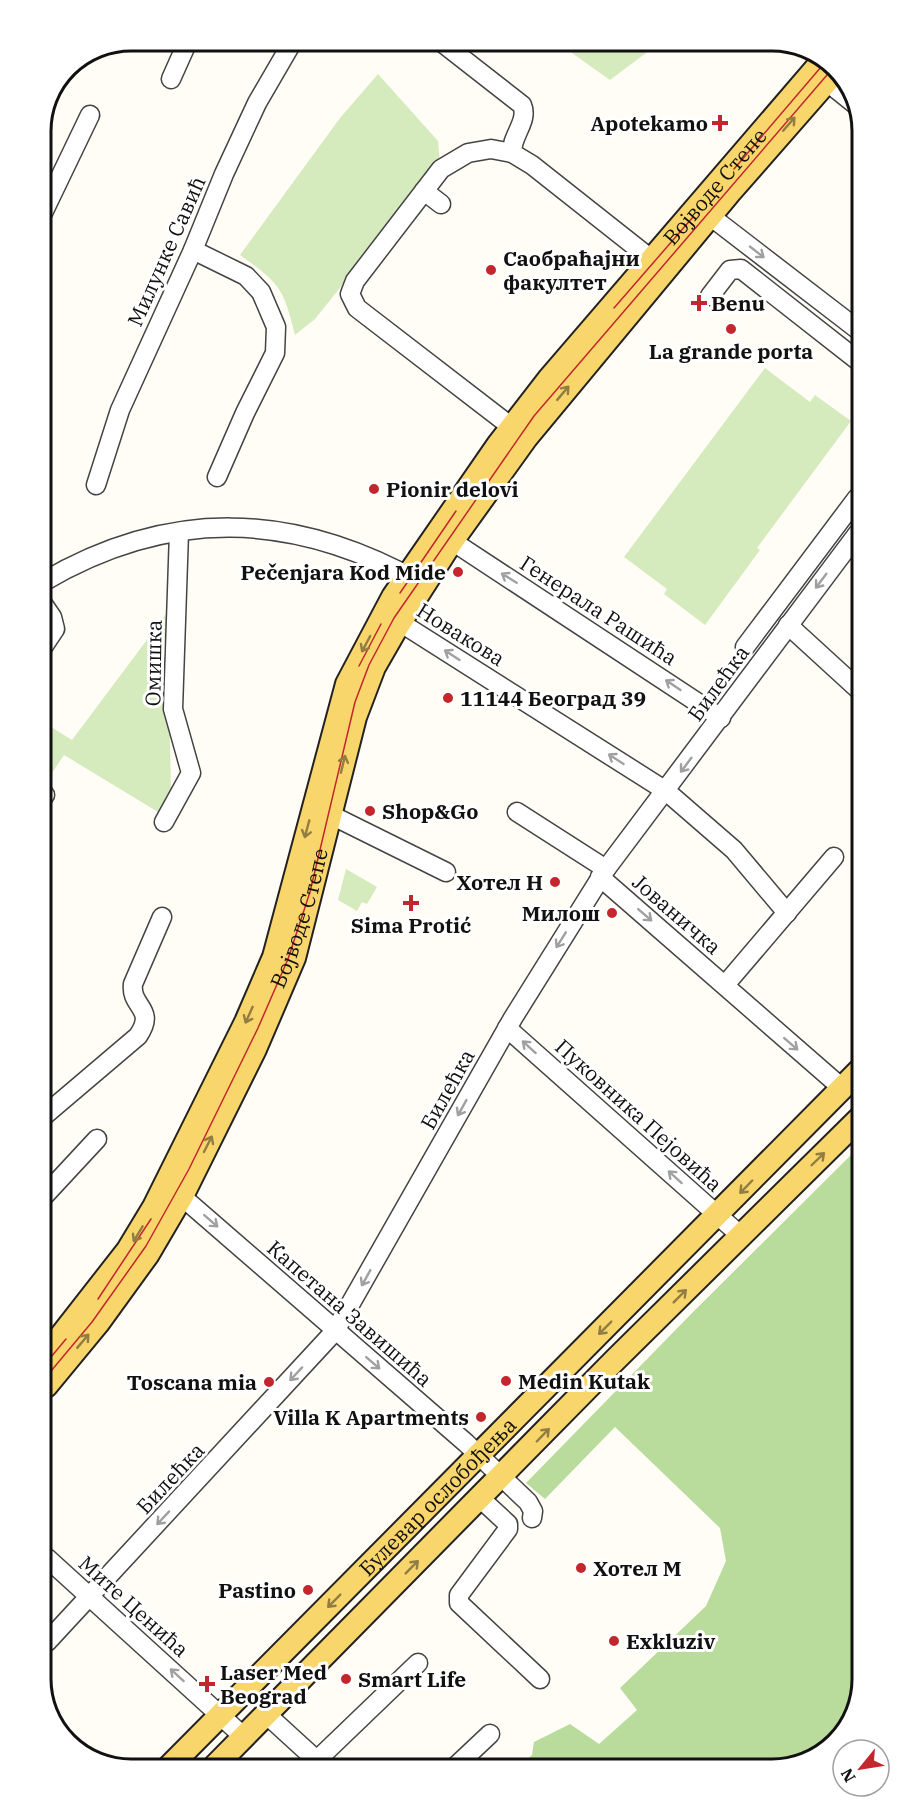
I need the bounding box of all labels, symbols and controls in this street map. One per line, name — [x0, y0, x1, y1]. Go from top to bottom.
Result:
place label: Apotekamo — [591, 109, 708, 137]
marker: Apotekamo — [713, 116, 727, 130]
one-way arrow — [782, 117, 796, 132]
street label: Војводе Степе — [657, 122, 773, 251]
street label: Милунке Савић — [120, 171, 212, 331]
place label: Саобраћајни факултет — [503, 244, 640, 296]
one-way arrow — [748, 245, 764, 258]
marker: Саобраћајни факултет — [484, 263, 498, 277]
place label: Benu — [711, 289, 766, 317]
marker: Benu — [692, 296, 706, 310]
marker: La grande porta — [724, 322, 738, 336]
place label: La grande porta — [649, 337, 813, 365]
one-way arrow — [556, 386, 570, 401]
place label: Pionir delovi — [386, 475, 519, 503]
marker: Pionir delovi — [367, 482, 381, 496]
street label: Генерала Рашића — [515, 549, 683, 671]
place label: Pečenjara Kod Mide — [240, 558, 446, 586]
marker: Pečenjara Kod Mide — [451, 565, 465, 579]
one-way arrow — [502, 572, 518, 584]
one-way arrow — [815, 573, 828, 589]
street label: Новакова — [412, 596, 510, 672]
street label: Омишка — [138, 619, 168, 707]
one-way arrow — [360, 634, 371, 652]
street label: Билећка — [681, 639, 755, 727]
one-way arrow — [444, 648, 461, 660]
one-way arrow — [665, 679, 681, 691]
place label: 11144 Београд 39 — [460, 684, 646, 712]
marker: 11144 Београд 39 — [441, 691, 455, 705]
one-way arrow — [608, 753, 625, 766]
one-way arrow — [338, 755, 350, 774]
one-way arrow — [680, 756, 692, 772]
place label: Shop&Go — [382, 797, 479, 825]
marker: Shop&Go — [363, 804, 377, 818]
one-way arrow — [301, 819, 313, 838]
street label: Војводе Степе — [263, 845, 334, 992]
place label: Хотел Н — [456, 868, 543, 896]
street label: Јованичка — [627, 868, 727, 960]
marker: Хотел Н — [548, 875, 562, 889]
marker: Sima Protić — [404, 896, 418, 910]
place label: Милош — [522, 899, 600, 927]
marker: Милош — [605, 906, 619, 920]
one-way arrow — [637, 908, 652, 922]
place label: Sima Protić — [351, 911, 471, 939]
one-way arrow — [554, 931, 566, 948]
one-way arrow — [243, 1005, 254, 1023]
street label: Пуковника Пејовића — [549, 1032, 729, 1198]
one-way arrow — [783, 1037, 798, 1051]
one-way arrow — [522, 1040, 537, 1054]
street label: Билећка — [414, 1044, 480, 1134]
one-way arrow — [456, 1099, 468, 1116]
one-way arrow — [203, 1135, 214, 1153]
one-way arrow — [811, 1151, 826, 1166]
one-way arrow — [668, 1170, 683, 1184]
one-way arrow — [738, 1180, 753, 1195]
one-way arrow — [203, 1214, 218, 1228]
one-way arrow — [131, 1225, 143, 1242]
street label: Капетана Завишића — [262, 1234, 438, 1392]
one-way arrow — [360, 1269, 372, 1286]
one-way arrow — [672, 1288, 687, 1303]
one-way arrow — [598, 1320, 613, 1335]
one-way arrow — [77, 1333, 90, 1349]
one-way arrow — [365, 1357, 381, 1370]
one-way arrow — [289, 1366, 303, 1381]
place label: Medin Kutak — [518, 1367, 650, 1395]
place label: Toscana mia — [127, 1368, 257, 1396]
marker: Medin Kutak — [499, 1374, 513, 1388]
marker: Toscana mia — [262, 1375, 276, 1389]
place label: Villa K Apartments — [273, 1403, 469, 1431]
marker: Villa K Apartments — [474, 1410, 488, 1424]
street label: Булевар ослобођења — [353, 1411, 522, 1582]
one-way arrow — [536, 1428, 551, 1443]
street label: Билећка — [130, 1436, 210, 1520]
one-way arrow — [156, 1510, 171, 1525]
street label: Мите Ценића — [73, 1549, 195, 1663]
place label: Хотел М — [593, 1554, 682, 1582]
one-way arrow — [405, 1560, 419, 1575]
marker: Хотел М — [574, 1561, 588, 1575]
place label: Pastino — [218, 1576, 296, 1604]
marker: Pastino — [301, 1583, 315, 1597]
one-way arrow — [327, 1594, 342, 1608]
place label: Exkluziv — [626, 1627, 715, 1655]
marker: Exkluziv — [607, 1634, 621, 1648]
place label: Laser Med Beograd — [220, 1658, 327, 1710]
place label: Smart Life — [358, 1665, 466, 1693]
one-way arrow — [170, 1668, 185, 1683]
marker: Smart Life — [339, 1672, 353, 1686]
marker: Laser Med Beograd — [198, 1675, 216, 1693]
north arrow — [831, 1738, 891, 1798]
text: N — [836, 1765, 860, 1786]

